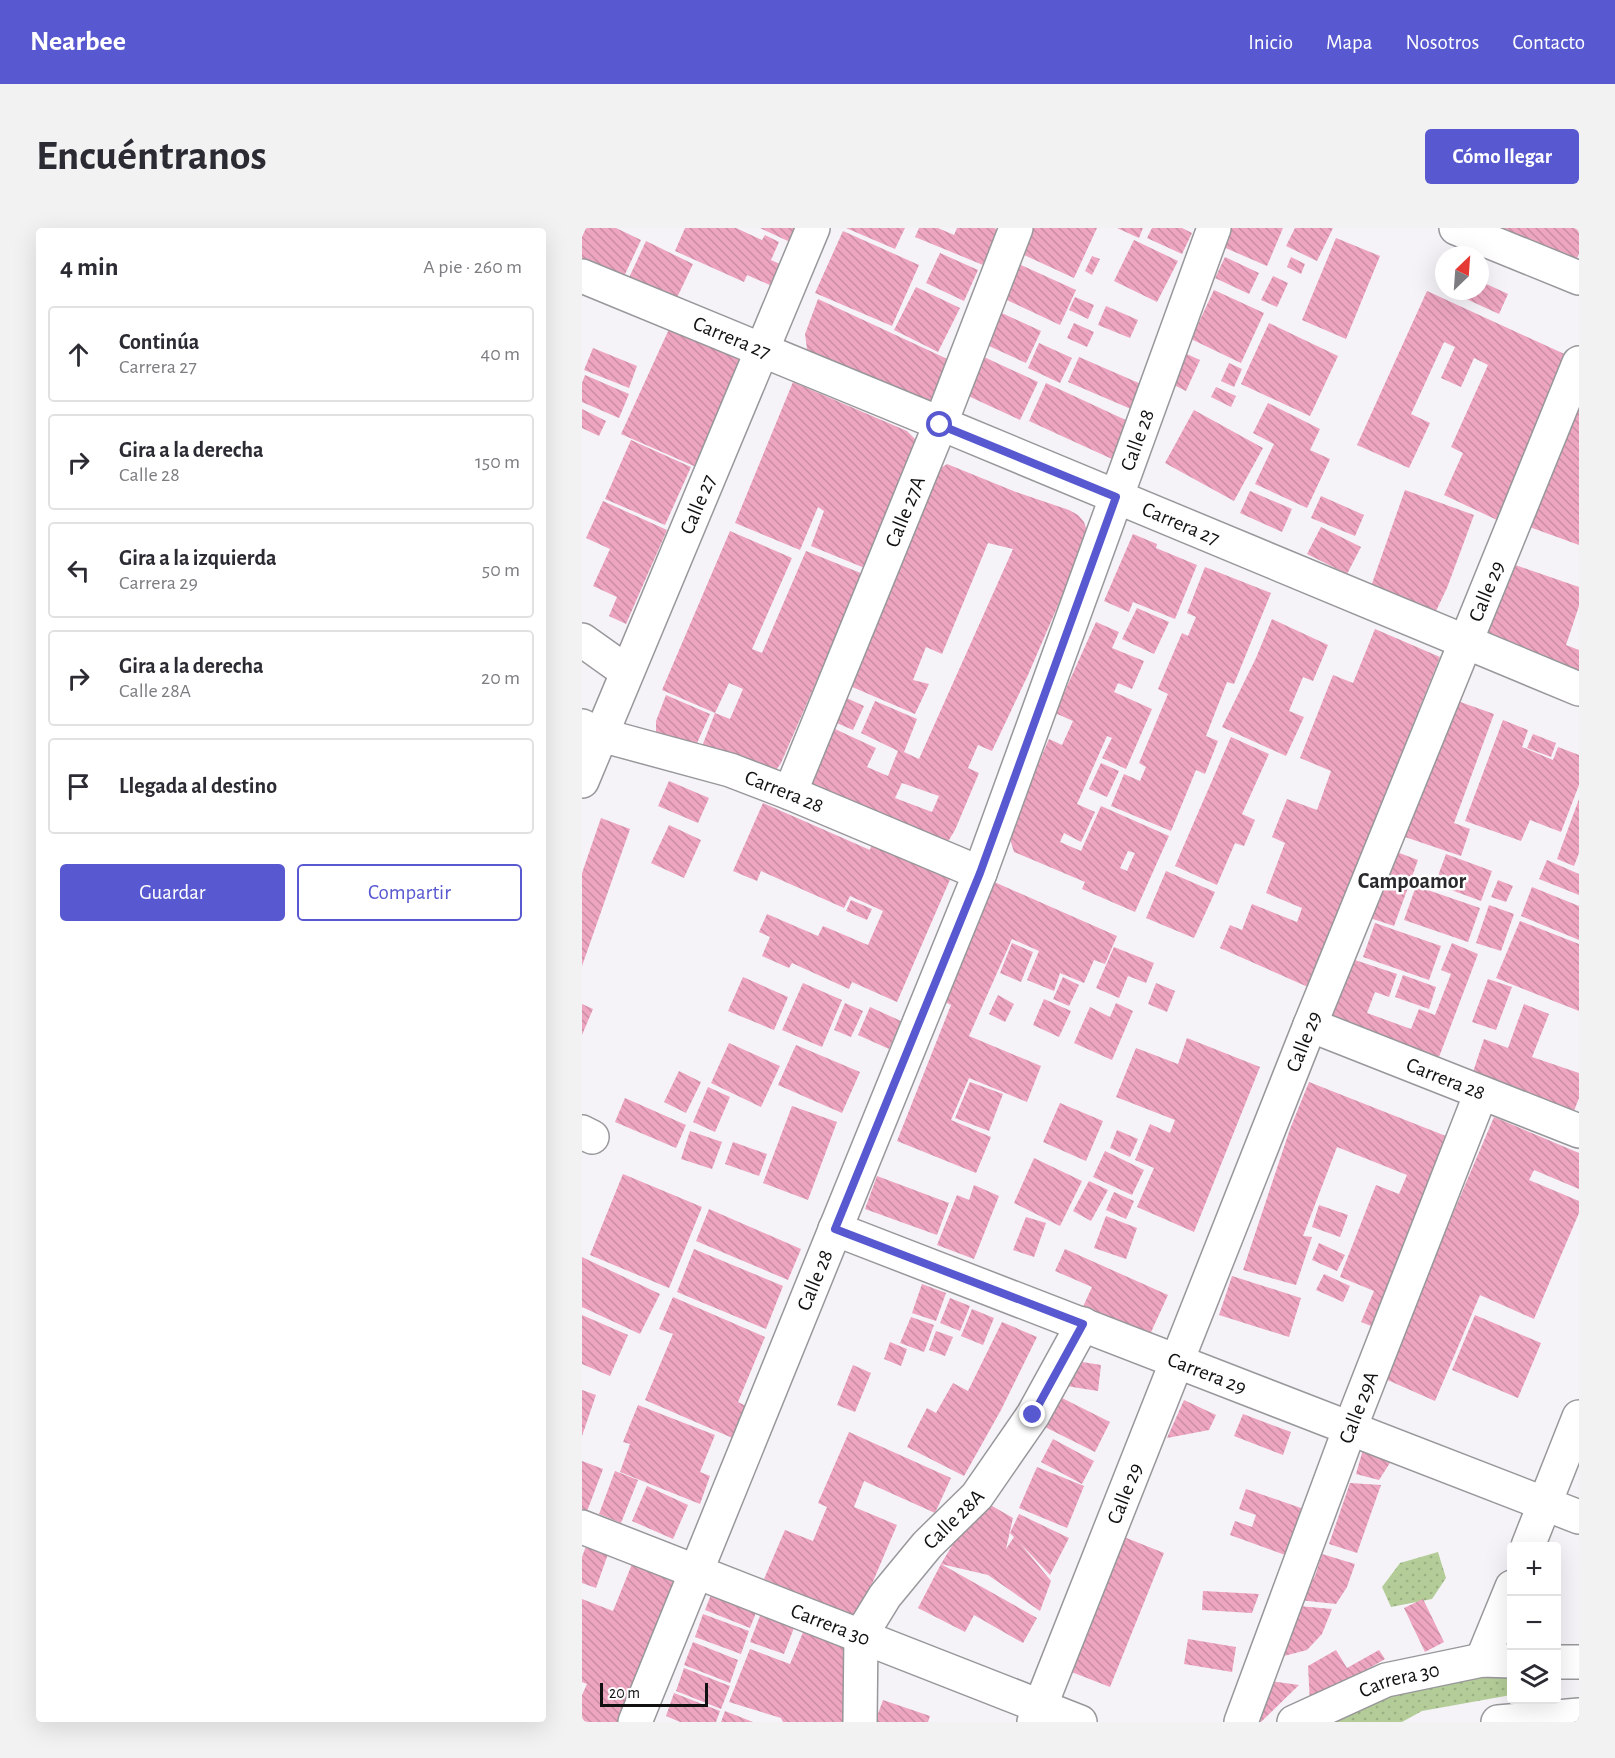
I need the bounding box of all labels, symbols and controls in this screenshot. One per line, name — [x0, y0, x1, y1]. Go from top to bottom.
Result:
text: Nearbee — [30, 28, 126, 56]
text: Inicio — [1248, 32, 1293, 53]
text: Mapa — [1326, 32, 1373, 53]
text: Nosotros — [1406, 32, 1479, 53]
text: Contacto — [1512, 32, 1585, 53]
button: Cómo llegar — [1425, 129, 1579, 184]
text: Encuéntranos — [36, 135, 267, 177]
north arrow — [1435, 246, 1489, 300]
text: 4 min — [60, 254, 119, 280]
text: A pie · 260 m — [423, 257, 522, 277]
street label: Carrera 27 — [690, 312, 774, 363]
text: Continúa — [119, 331, 199, 353]
icon: ahead — [62, 338, 95, 371]
text: 40 m — [481, 344, 520, 364]
text: Carrera 27 — [119, 357, 197, 377]
street label: Calle 28 — [1116, 407, 1158, 474]
route start — [926, 411, 952, 437]
text: Gira a la derecha — [119, 439, 264, 461]
icon: right — [62, 446, 95, 479]
text: 150 m — [475, 452, 520, 472]
text: Calle 28 — [119, 465, 180, 485]
street label: Calle 27 — [676, 471, 719, 537]
street label: Calle 27A — [881, 473, 929, 550]
street label: Carrera 27 — [1139, 498, 1223, 549]
text: Gira a la izquierda — [119, 547, 277, 569]
icon: left — [62, 554, 95, 587]
street label: Calle 29 — [1465, 558, 1508, 625]
text: 50 m — [482, 560, 520, 580]
text: Carrera 29 — [119, 573, 198, 593]
text: Gira a la derecha — [119, 655, 264, 677]
icon: right — [62, 662, 95, 695]
text: 20 m — [481, 668, 520, 688]
text: Calle 28A — [119, 681, 191, 701]
street label: Carrera 28 — [742, 766, 827, 816]
icon: arrive — [62, 770, 95, 803]
text: Llegada al destino — [119, 775, 277, 797]
button: Guardar — [60, 864, 285, 921]
button: Compartir — [297, 864, 522, 921]
district label: Campoamor — [1358, 870, 1467, 892]
street label: Calle 29 — [1282, 1008, 1325, 1075]
street label: Carrera 28 — [1403, 1054, 1488, 1104]
street label: Calle 28 — [793, 1247, 836, 1314]
street label: Carrera 29 — [1165, 1348, 1250, 1398]
street label: Calle 29A — [1335, 1368, 1382, 1446]
route end — [1019, 1401, 1045, 1427]
street label: Calle 29 — [1103, 1460, 1146, 1527]
street label: Calle 28A — [919, 1485, 988, 1553]
map controls — [1507, 1542, 1561, 1704]
button: + — [1507, 1542, 1561, 1596]
button: − — [1507, 1596, 1561, 1650]
street label: Carrera 30 — [788, 1599, 873, 1649]
button: layers — [1507, 1650, 1561, 1704]
street label: Carrera 30 — [1356, 1659, 1441, 1701]
scale bar — [600, 1680, 708, 1708]
text: 20 m — [609, 1685, 640, 1701]

